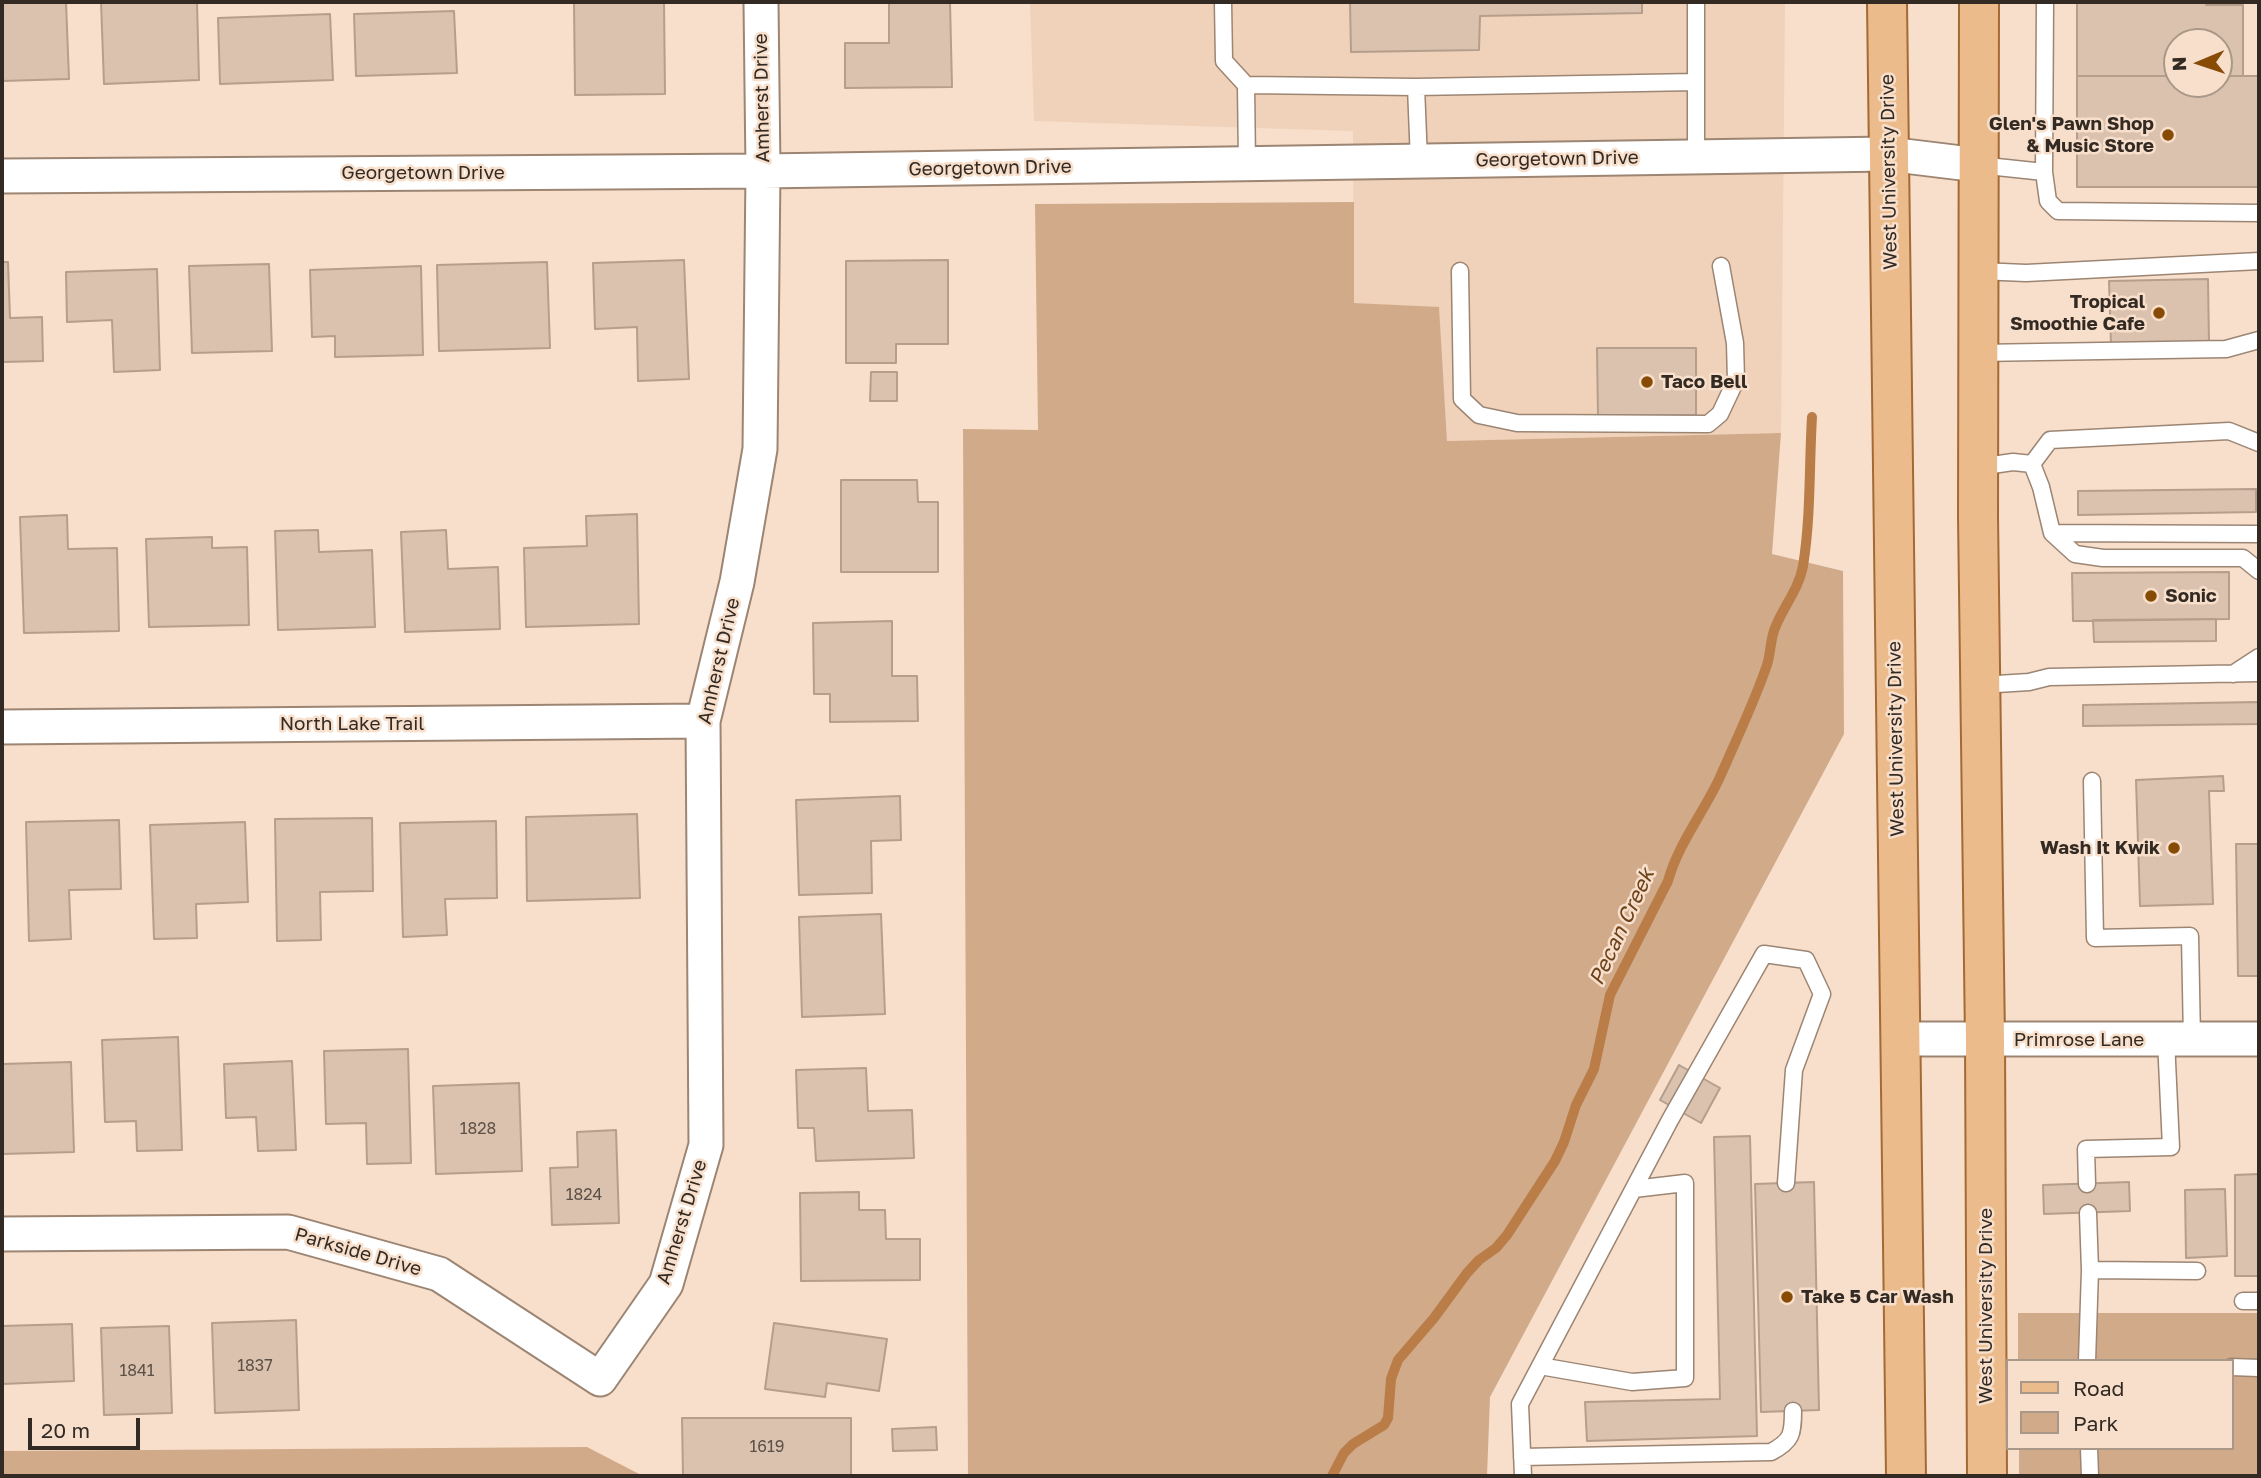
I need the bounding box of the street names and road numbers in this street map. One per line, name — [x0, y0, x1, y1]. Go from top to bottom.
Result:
street label: Amherst Drive — [749, 33, 775, 163]
street label: West University Drive — [1876, 74, 1902, 270]
street label: Georgetown Drive — [1475, 146, 1639, 172]
street label: Georgetown Drive — [908, 155, 1072, 181]
street label: Georgetown Drive — [341, 162, 505, 184]
street label: Amherst Drive — [693, 596, 745, 726]
street label: West University Drive — [1883, 641, 1909, 837]
street label: North Lake Trail — [280, 713, 424, 735]
street label: Primrose Lane — [2014, 1029, 2144, 1051]
street label: Amherst Drive — [652, 1157, 712, 1287]
street label: West University Drive — [1975, 1208, 1997, 1404]
street label: Parkside Drive — [292, 1223, 424, 1281]

